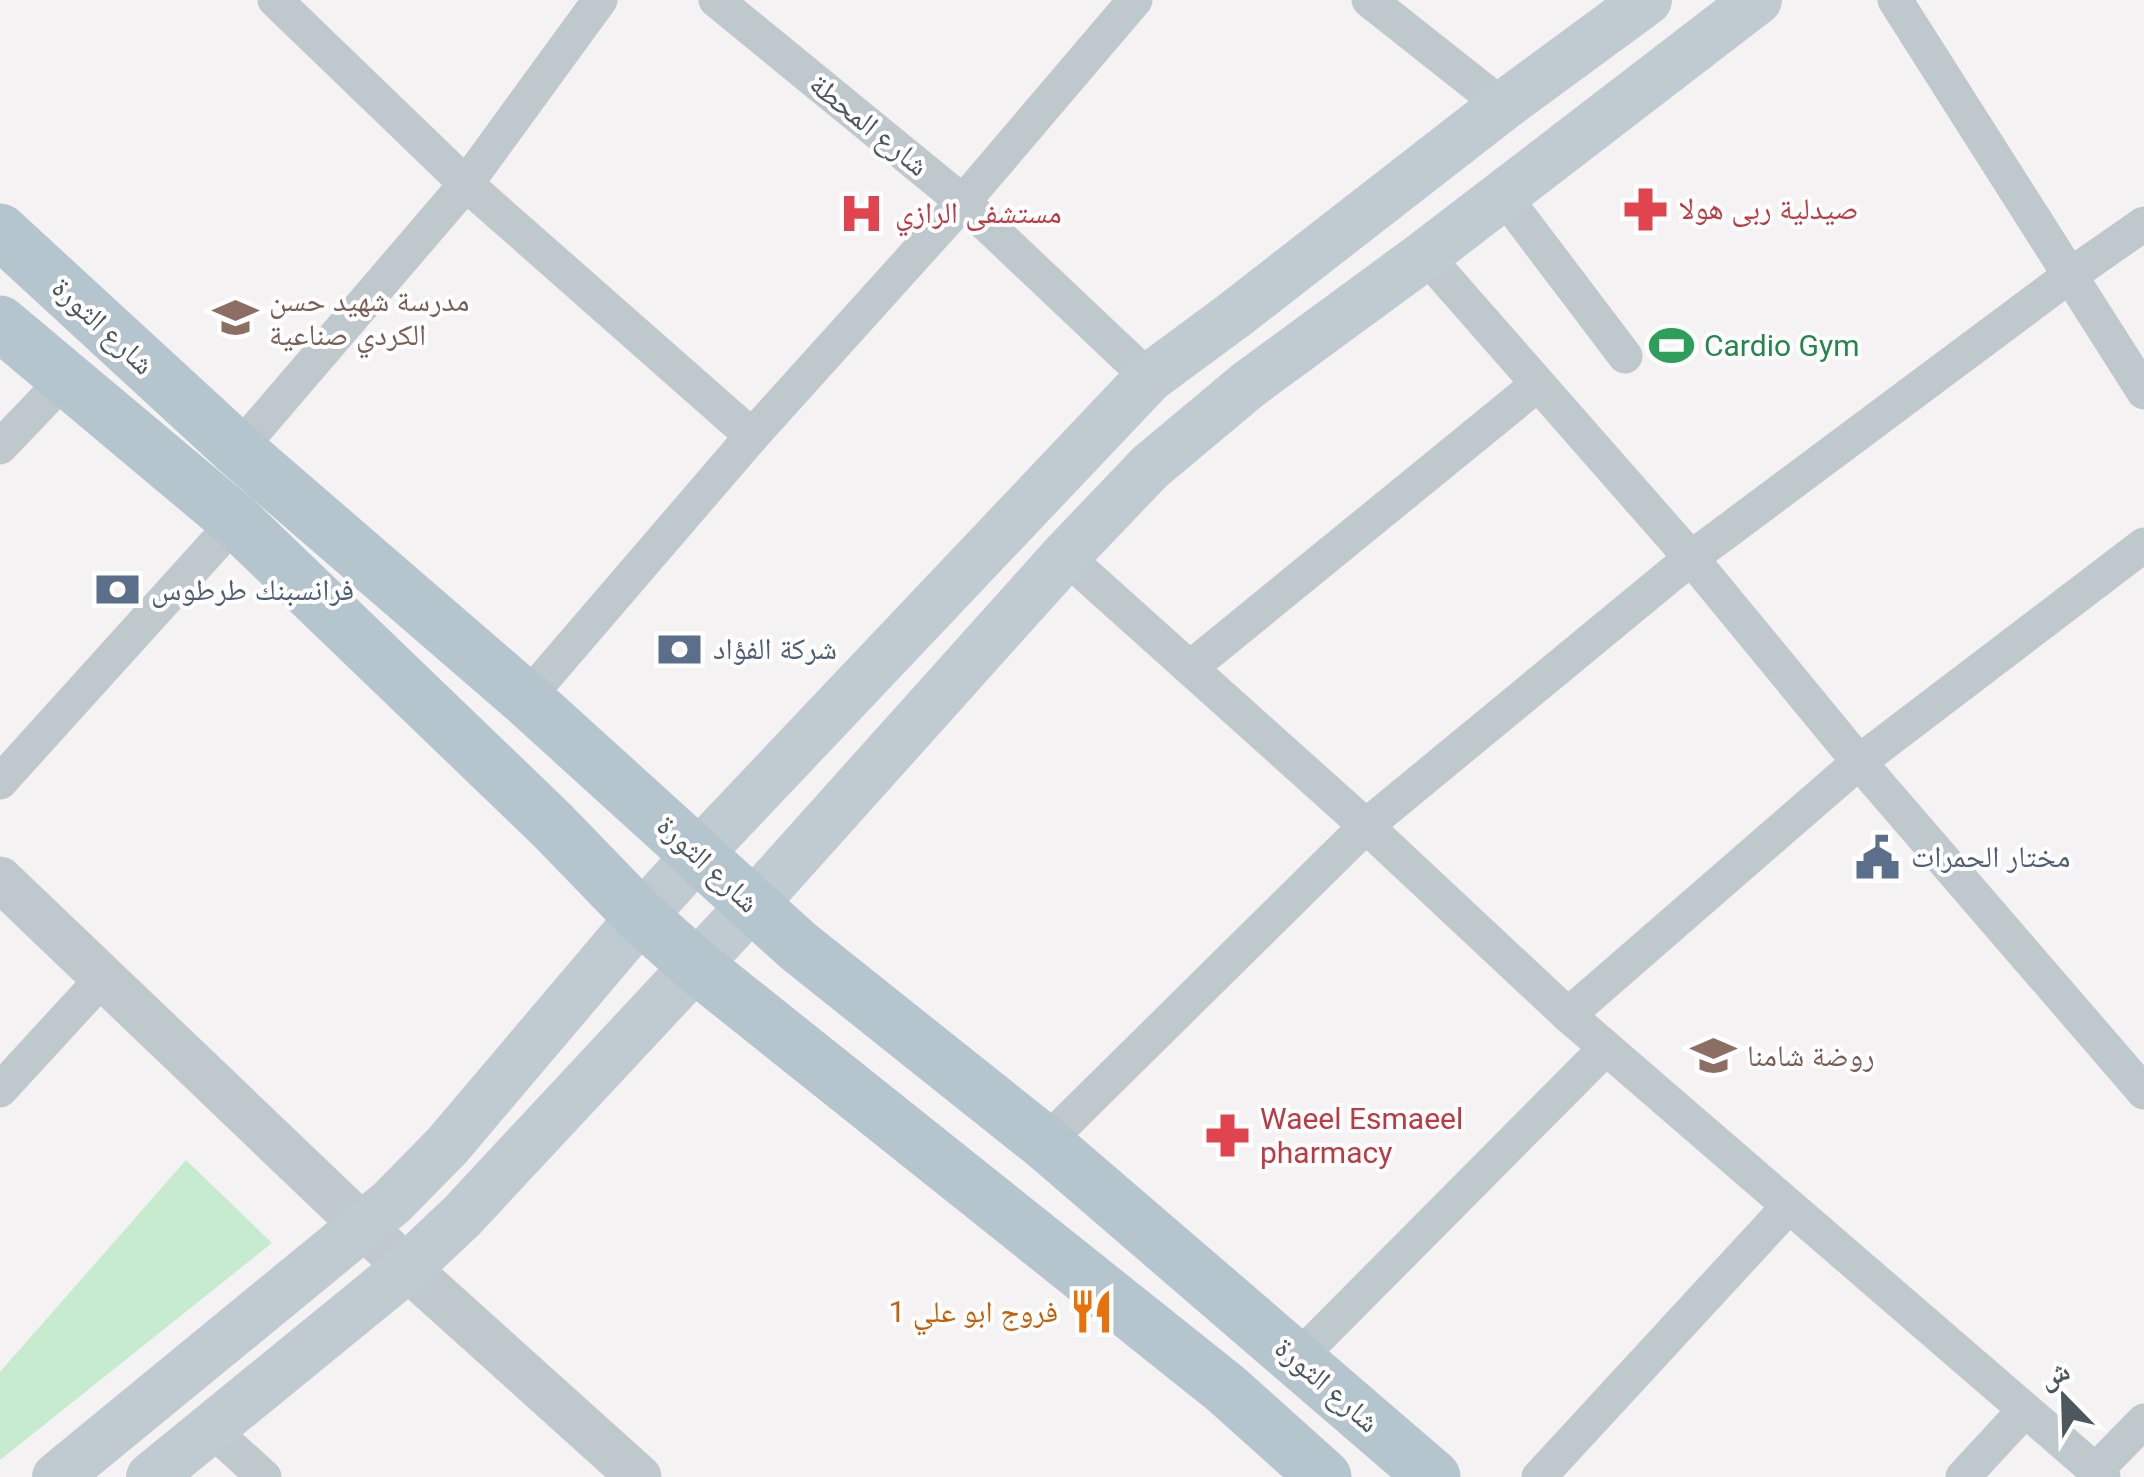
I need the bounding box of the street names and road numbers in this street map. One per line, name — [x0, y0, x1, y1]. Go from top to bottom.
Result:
street label: شارع المحطة — [802, 66, 936, 185]
street label: شارع الثورة — [44, 270, 162, 383]
street label: شارع الثورة — [649, 808, 767, 921]
street label: شارع الثورة — [1267, 1330, 1387, 1441]

